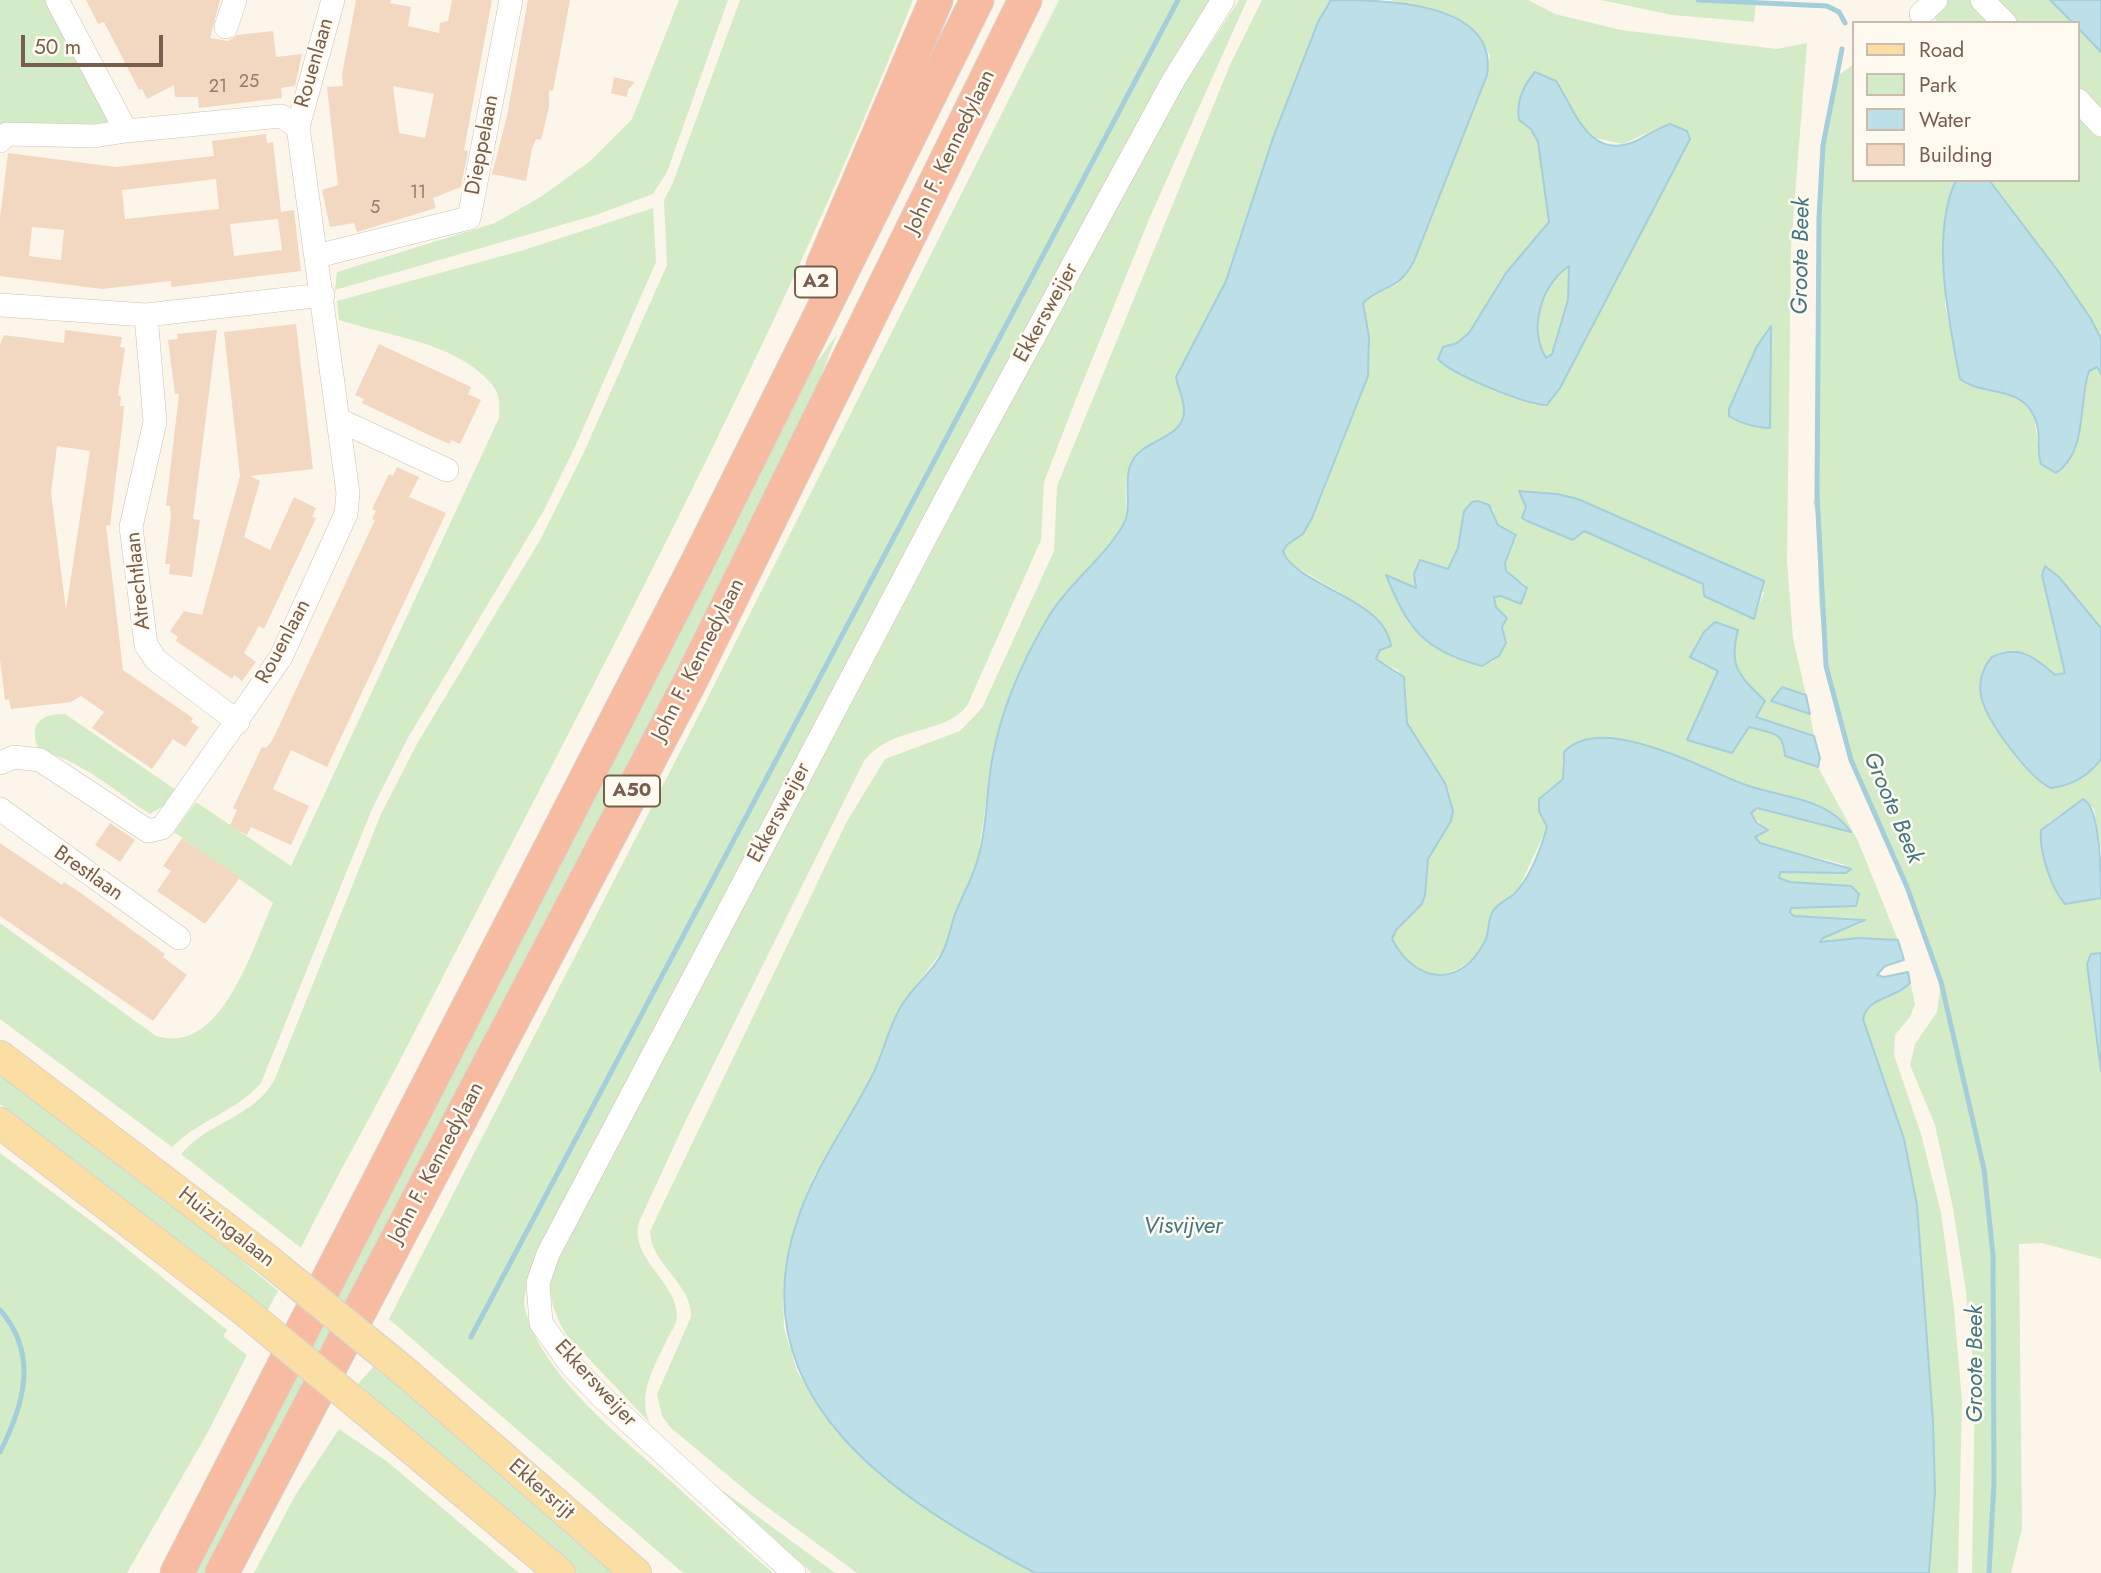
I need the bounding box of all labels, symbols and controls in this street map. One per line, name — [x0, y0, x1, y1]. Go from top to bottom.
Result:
street label: Rouenlaan — [290, 15, 340, 111]
scale bar — [24, 21, 166, 65]
legend — [1853, 21, 2080, 182]
text: 50 m — [34, 32, 81, 62]
text: Road — [1919, 35, 1964, 65]
street label: John F. Kennedylaan — [901, 66, 1001, 238]
text: Park — [1919, 70, 1956, 100]
house number: 25 — [239, 72, 259, 94]
house number: 21 — [209, 77, 227, 99]
street label: Dieppelaan — [461, 93, 505, 197]
text: Water — [1919, 105, 1971, 135]
text: Building — [1919, 140, 1992, 170]
house number: 11 — [410, 183, 426, 205]
water label: Groote Beek — [1787, 197, 1817, 315]
house number: 5 — [370, 198, 380, 220]
street label: Ekkersweijer — [1009, 259, 1085, 367]
road number: A2 — [795, 266, 837, 298]
street label: Atrechtlaan — [121, 531, 157, 631]
street label: John F. Kennedylaan — [647, 575, 751, 745]
street label: Rouenlaan — [251, 595, 317, 689]
water label: Groote Beek — [1856, 748, 1928, 868]
street label: Ekkersweijer — [743, 759, 817, 867]
road number: A50 — [604, 776, 660, 806]
street label: Brestlaan — [48, 841, 128, 907]
street label: John F. Kennedylaan — [384, 1078, 490, 1248]
street label: Huizingalaan — [173, 1182, 279, 1274]
water label: Visvijver — [1143, 1213, 1223, 1241]
water label: Groote Beek — [1962, 1305, 1990, 1423]
street label: Ekkersweijer — [548, 1335, 642, 1433]
street label: Ekkersrijt — [503, 1455, 579, 1525]

